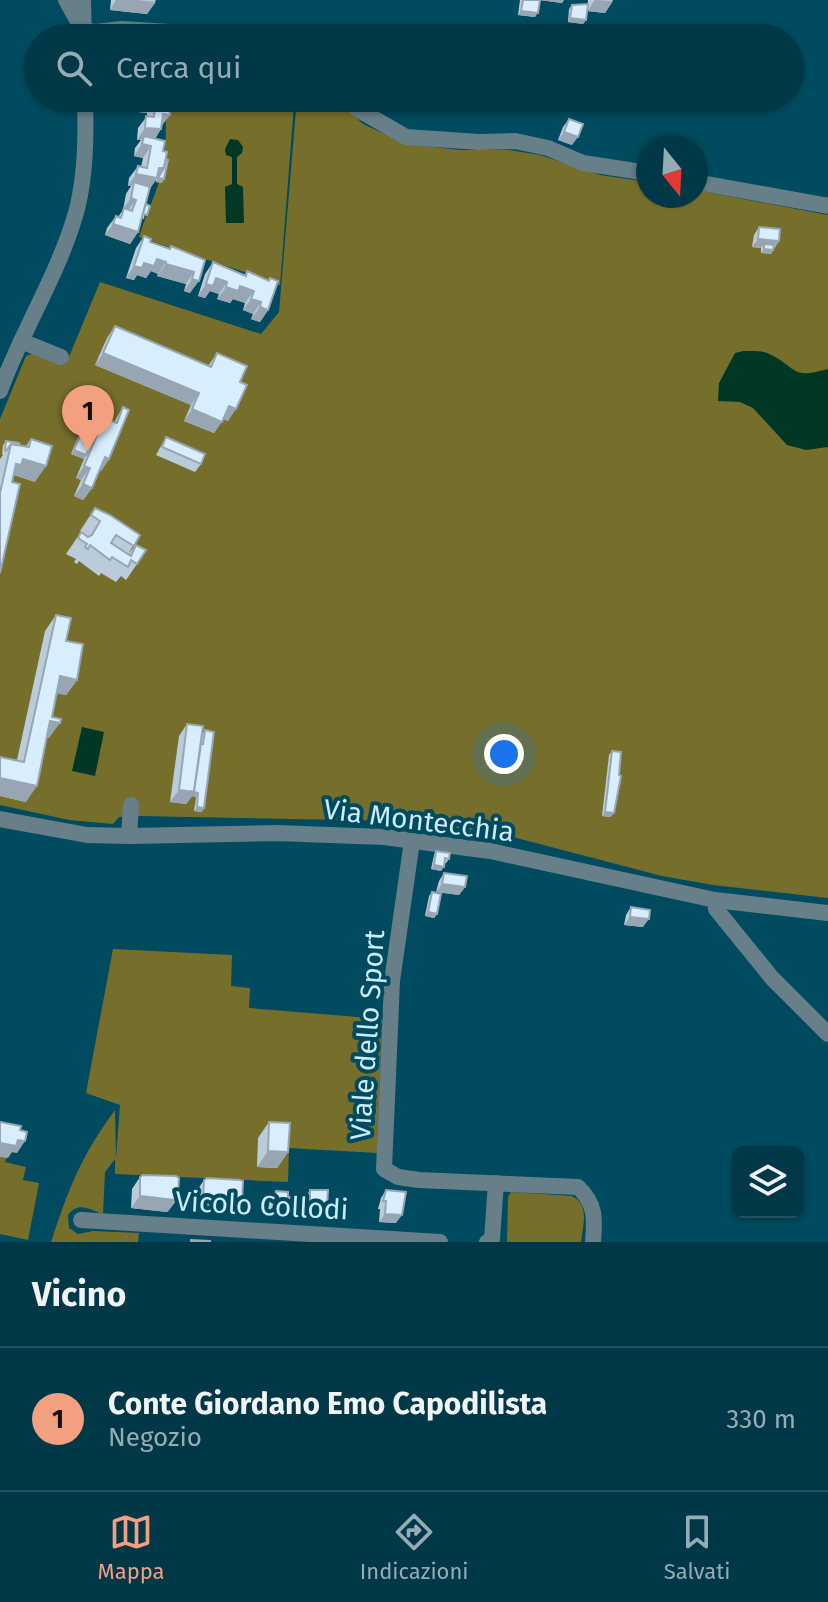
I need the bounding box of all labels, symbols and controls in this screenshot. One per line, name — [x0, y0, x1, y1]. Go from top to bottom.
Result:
search box — [24, 24, 804, 112]
icon: search — [52, 46, 96, 90]
text: Cerca qui — [116, 50, 241, 86]
north arrow — [636, 136, 708, 208]
pin: 1 — [62, 385, 114, 451]
your location — [484, 734, 524, 774]
street label: Via Montecchia — [322, 792, 516, 849]
street label: Viale dello Sport — [344, 928, 391, 1141]
map controls — [732, 1146, 804, 1218]
button: layers — [732, 1146, 804, 1218]
street label: Vicolo Collodi — [175, 1184, 349, 1227]
text: Vicino — [32, 1274, 126, 1315]
text: Conte Giordano Emo Capodilista — [108, 1386, 547, 1422]
text: 1 — [52, 1404, 64, 1435]
text: 330 m — [726, 1404, 796, 1435]
text: Negozio — [108, 1422, 202, 1453]
tab: Mappa — [98, 1510, 165, 1585]
tab: Indicazioni — [360, 1510, 469, 1585]
tab: Salvati — [664, 1510, 730, 1585]

